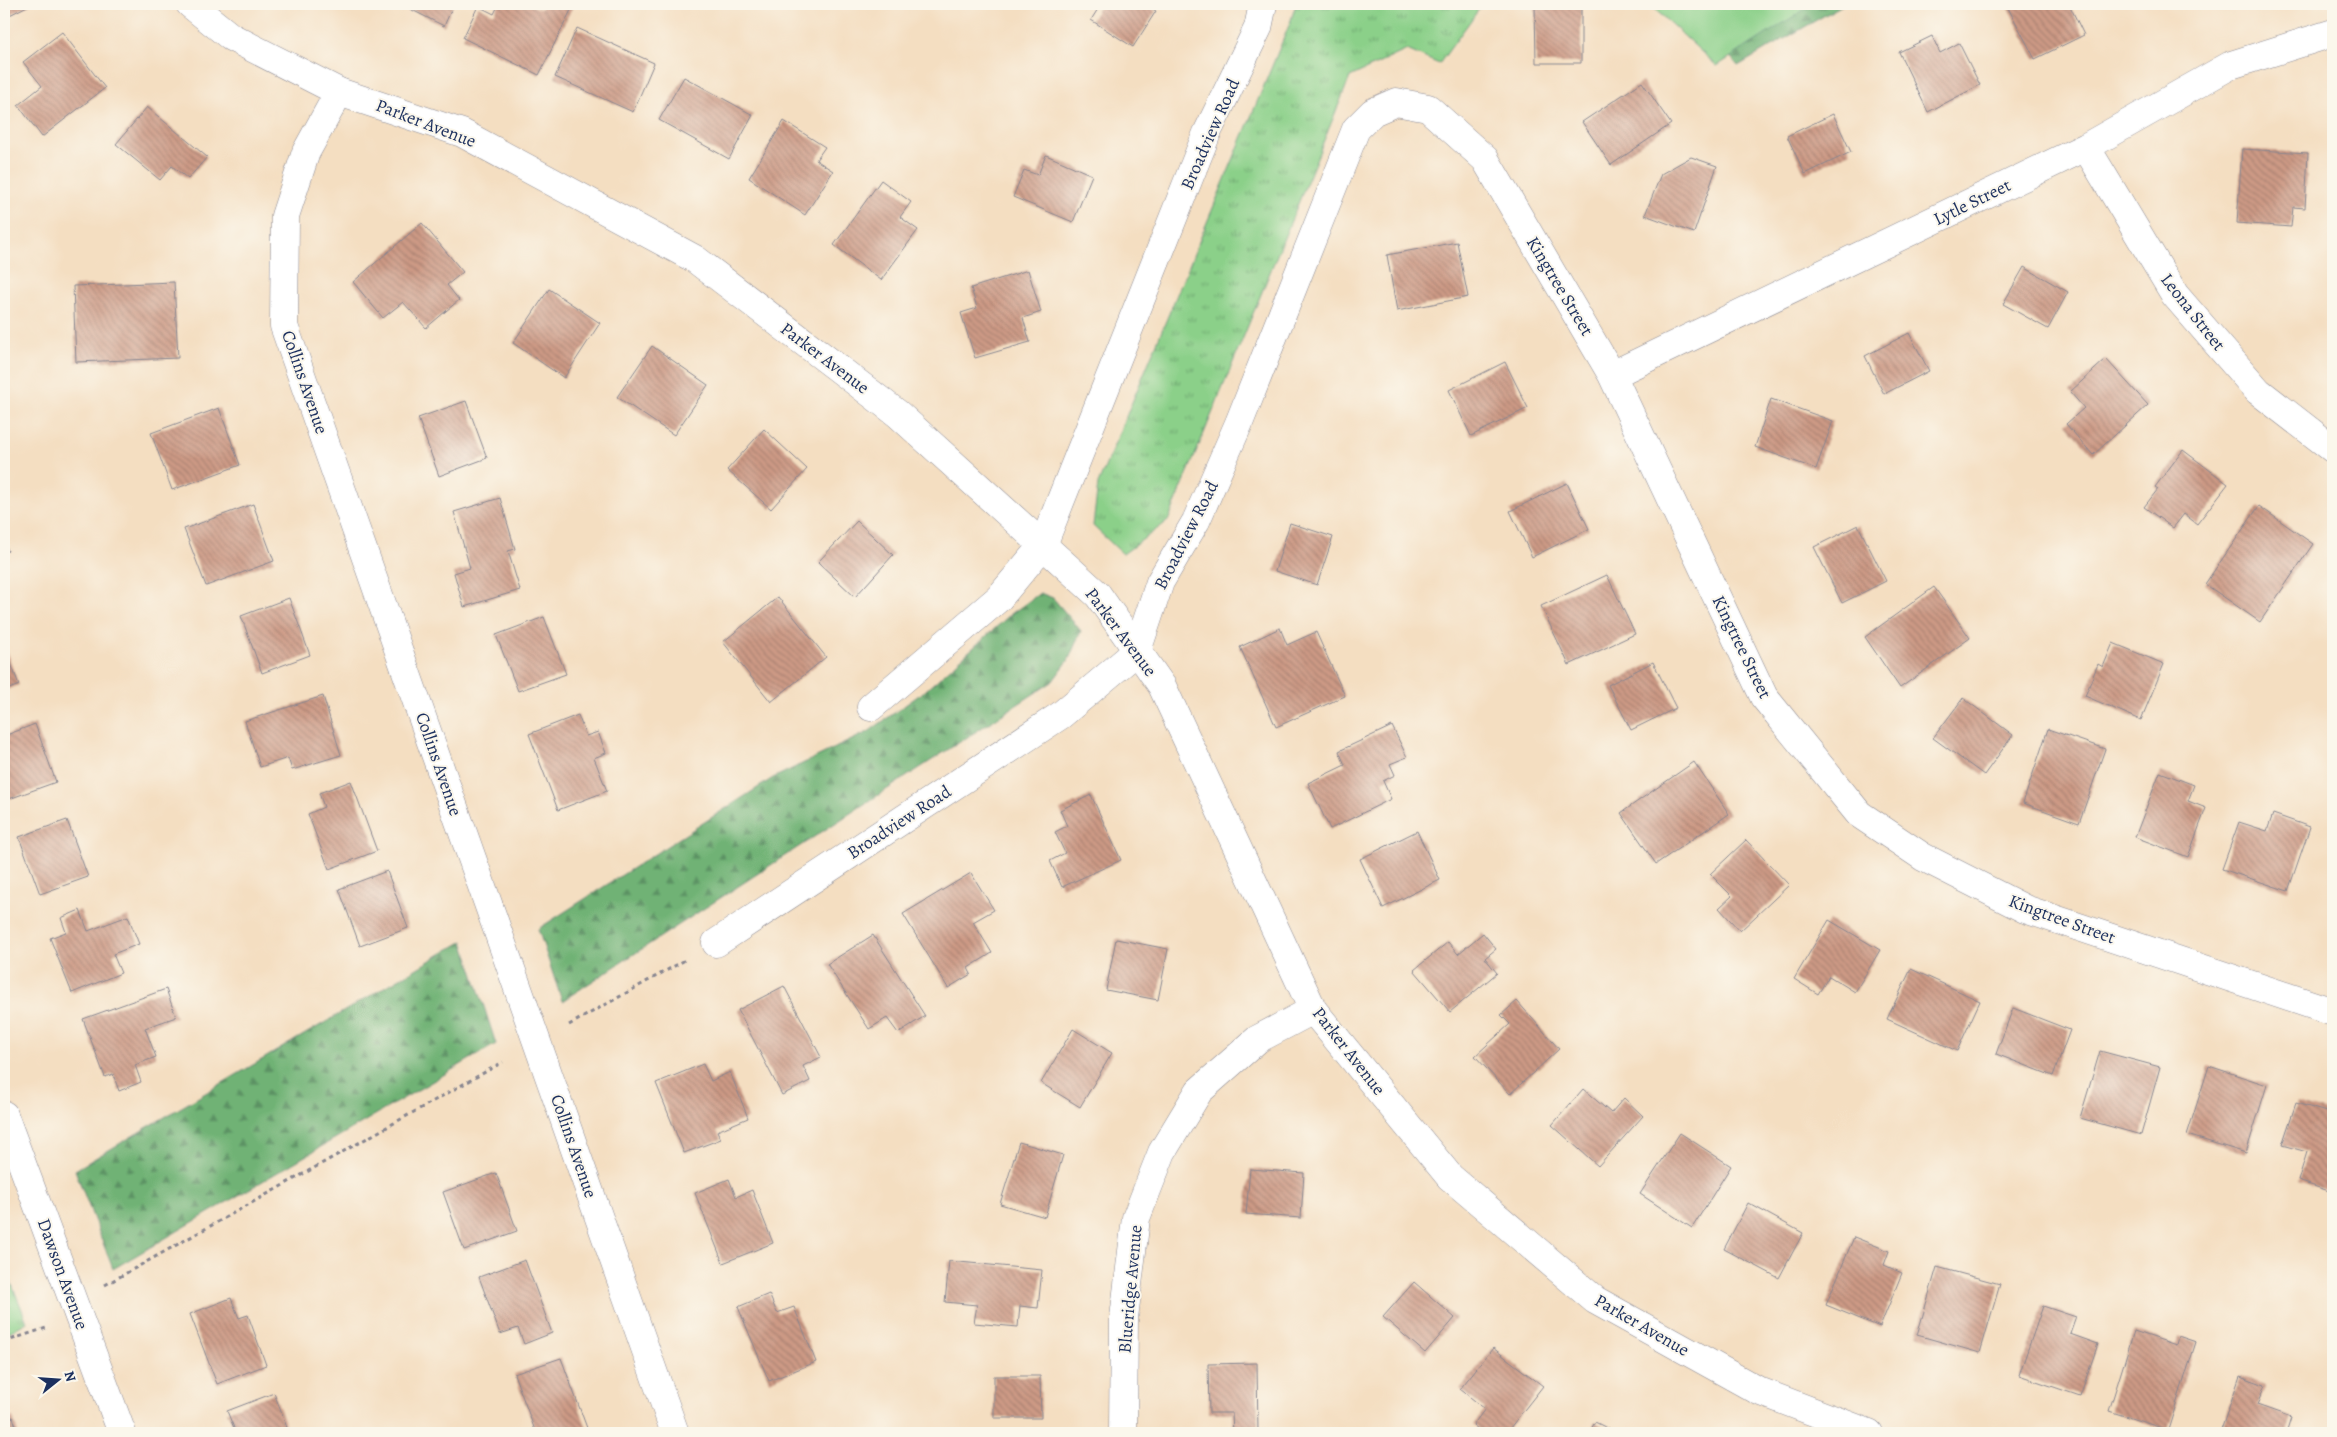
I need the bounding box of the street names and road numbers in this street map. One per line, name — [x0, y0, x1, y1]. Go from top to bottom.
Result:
street label: Broadview Road — [1175, 74, 1245, 193]
street label: Parker Avenue — [372, 93, 480, 153]
street label: Lytle Street — [1929, 173, 2015, 231]
street label: Kingtree Street — [1521, 232, 1599, 340]
street label: Leona Street — [2155, 268, 2231, 356]
street label: Parker Avenue — [776, 317, 874, 399]
street label: Collins Avenue — [276, 327, 334, 437]
street label: Broadview Road — [1148, 476, 1224, 594]
street label: Parker Avenue — [1080, 583, 1162, 681]
street label: Kingtree Street — [1707, 591, 1777, 703]
street label: Collins Avenue — [410, 709, 468, 819]
street label: Broadview Road — [842, 779, 956, 865]
street label: Kingtree Street — [2005, 889, 2119, 949]
street label: Parker Avenue — [1307, 1002, 1391, 1100]
street label: Collins Avenue — [545, 1091, 603, 1201]
street label: Dawson Avenue — [32, 1215, 94, 1333]
street label: Blueridge Avenue — [1112, 1224, 1148, 1354]
street label: Parker Avenue — [1590, 1288, 1694, 1362]

